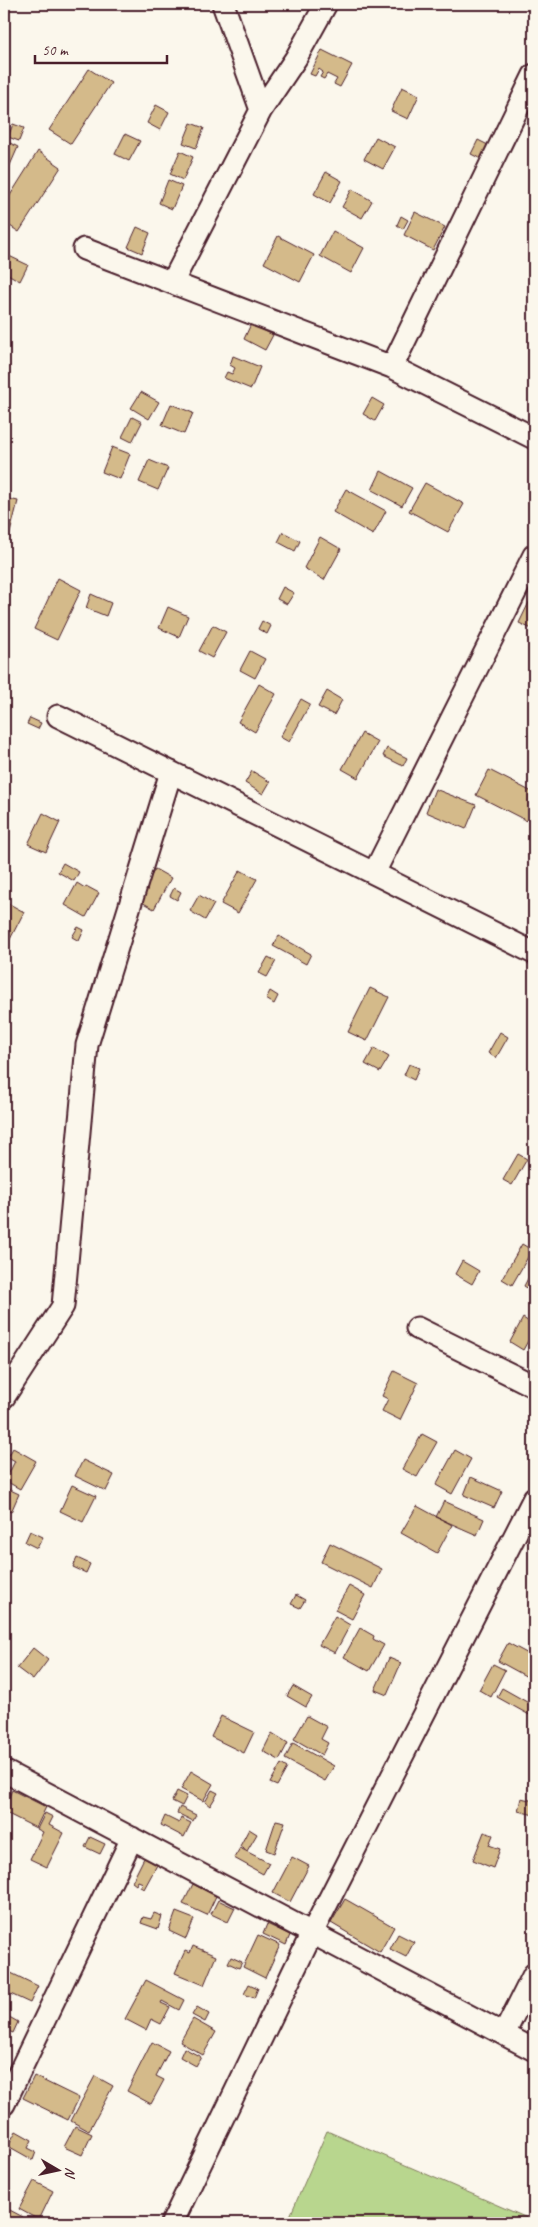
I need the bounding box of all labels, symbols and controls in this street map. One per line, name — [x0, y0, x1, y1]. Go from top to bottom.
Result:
scale bar — [35, 32, 168, 64]
text: 50 m — [42, 41, 69, 60]
north arrow — [32, 2144, 82, 2194]
text: N — [61, 2166, 79, 2180]

